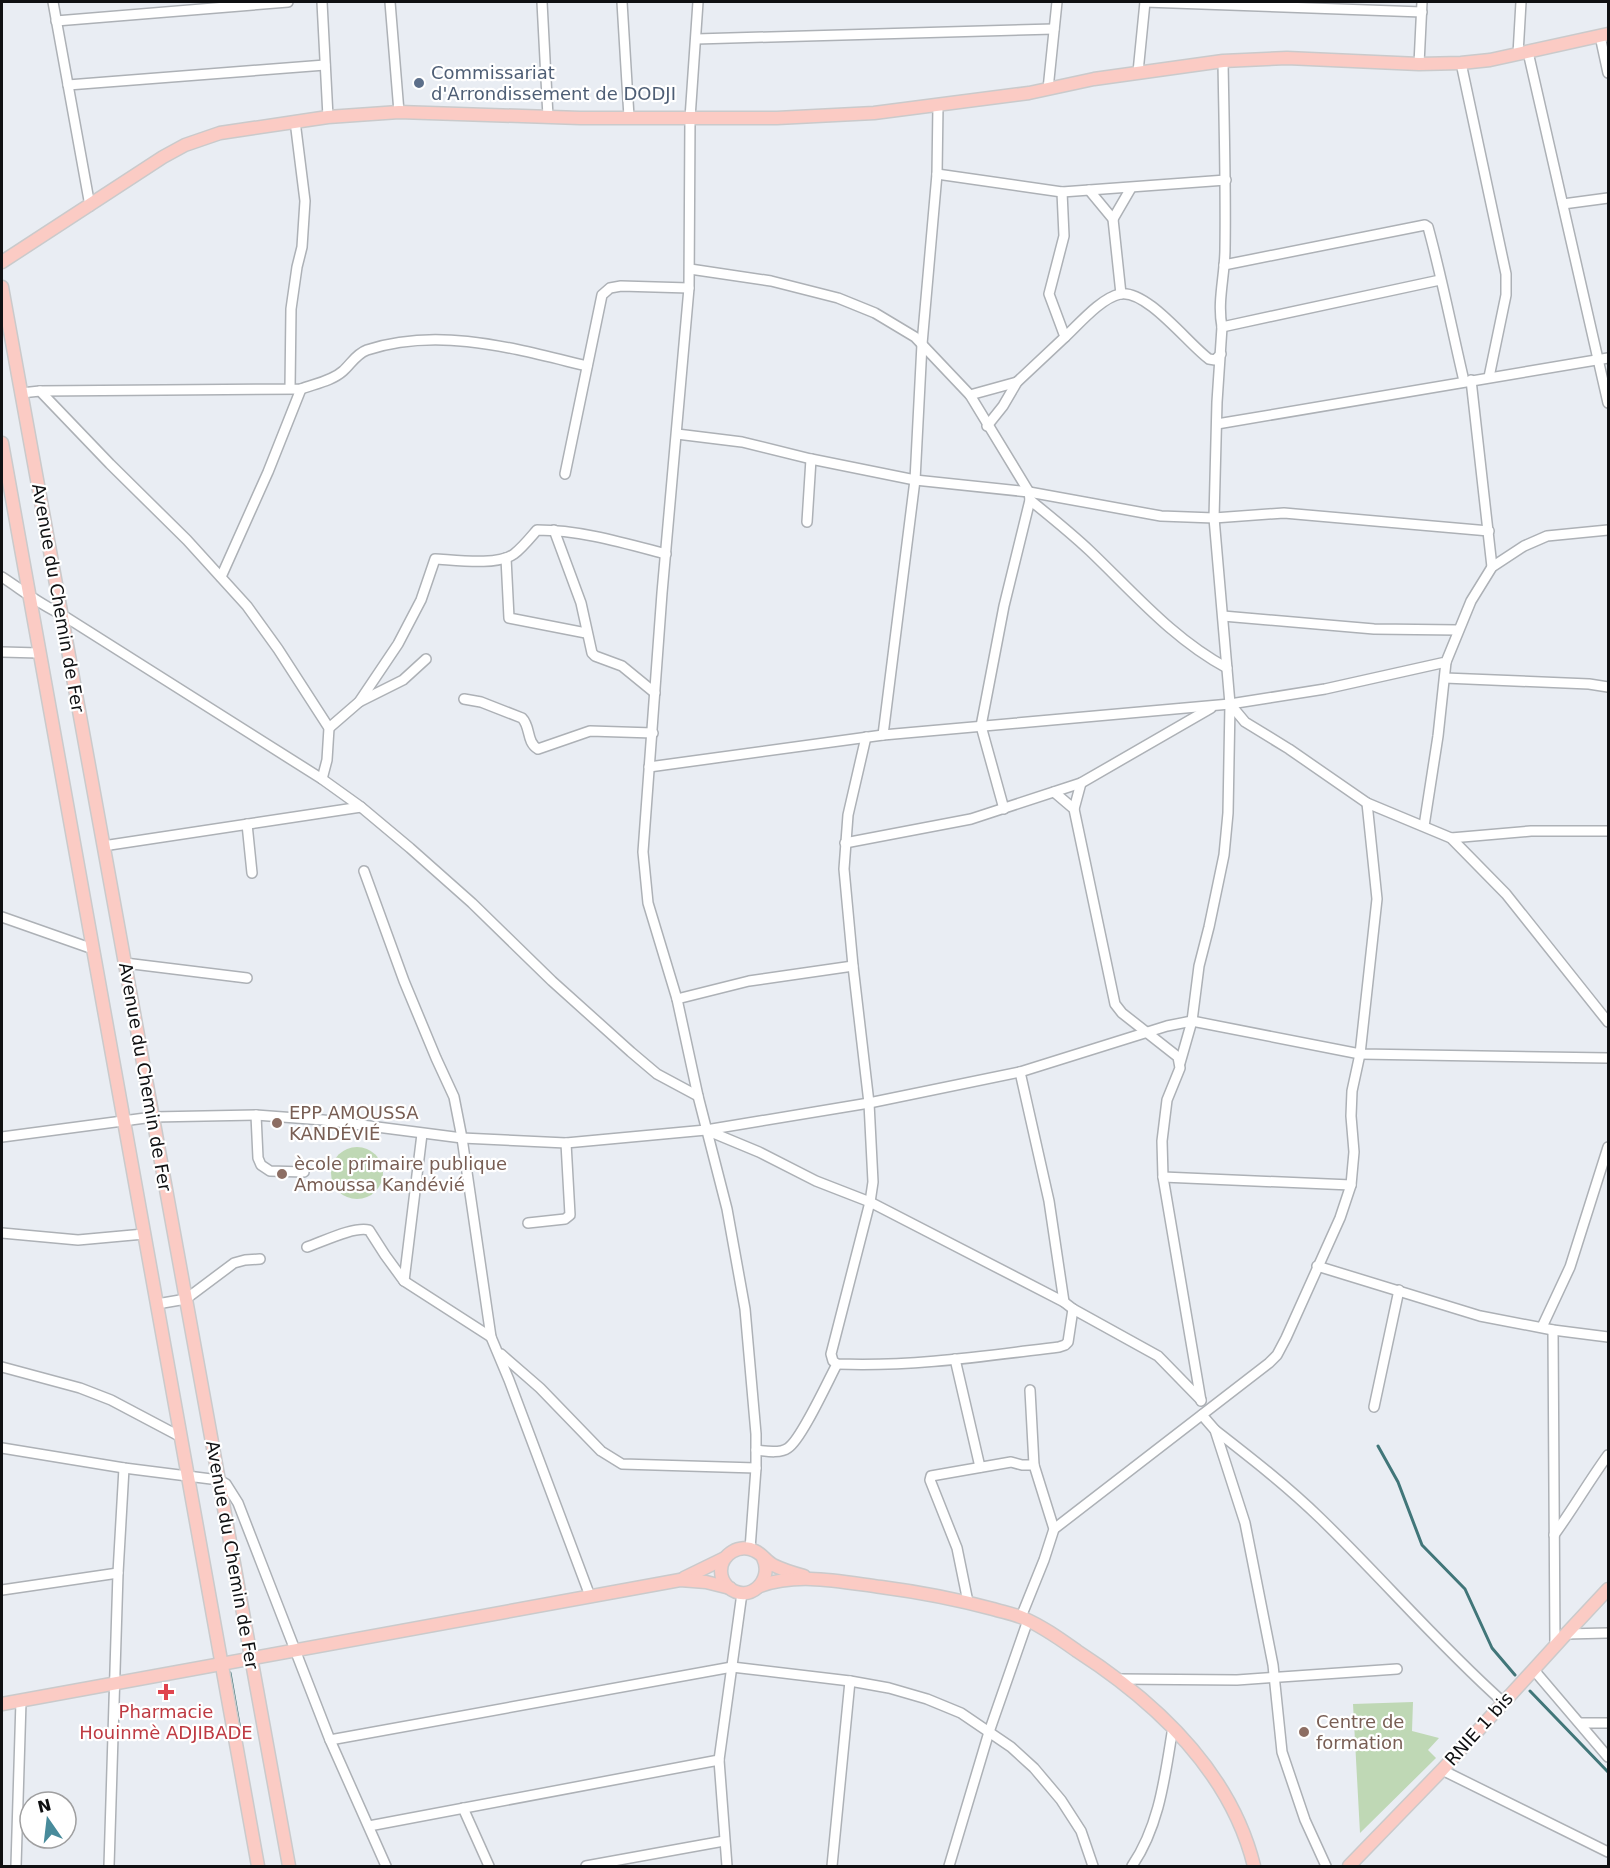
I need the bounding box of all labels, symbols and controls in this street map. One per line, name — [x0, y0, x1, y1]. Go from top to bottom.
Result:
place label: Commissariat d'Arrondissement de DODJI — [431, 62, 676, 104]
marker: Commissariat d'Arrondissement de DODJI — [412, 76, 426, 90]
street label: Avenue du Chemin de Fer — [28, 482, 89, 715]
street label: Avenue du Chemin de Fer — [115, 961, 176, 1194]
place label: EPP AMOUSSA KANDÉVIÉ — [289, 1102, 419, 1144]
marker: EPP AMOUSSA KANDÉVIÉ — [270, 1116, 284, 1130]
place label: ècole primaire publique Amoussa Kandévié — [294, 1153, 507, 1195]
marker: ècole primaire publique Amoussa Kandévié — [275, 1167, 289, 1181]
street label: Avenue du Chemin de Fer — [202, 1439, 263, 1672]
marker: Pharmacie Houinmè ADJIBADE — [159, 1685, 173, 1699]
street label: RNIE 1 bis — [1440, 1688, 1517, 1770]
place label: Pharmacie Houinmè ADJIBADE — [79, 1701, 253, 1743]
place label: Centre de formation — [1316, 1711, 1404, 1753]
marker: Centre de formation — [1297, 1725, 1311, 1739]
north arrow — [18, 1790, 78, 1850]
text: N — [36, 1795, 53, 1817]

